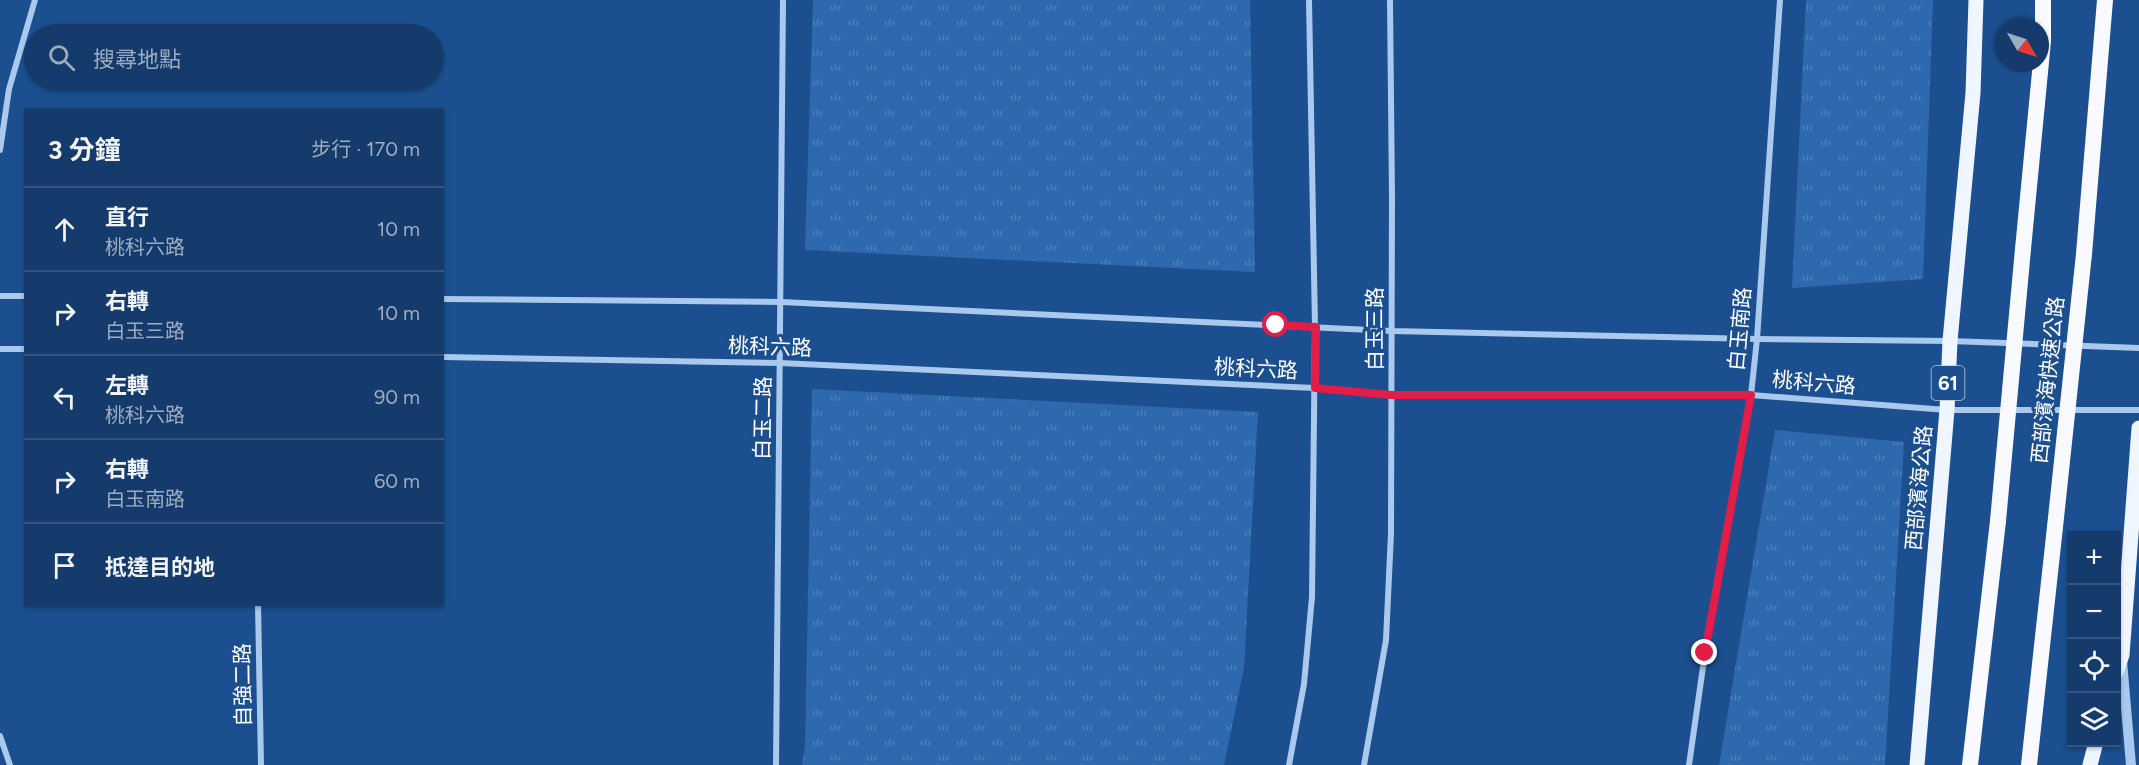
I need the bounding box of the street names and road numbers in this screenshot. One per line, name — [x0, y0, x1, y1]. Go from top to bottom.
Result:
street label: 白玉南路 — [1723, 286, 1756, 372]
street label: 白玉三路 — [1362, 287, 1387, 371]
street label: 西部濱海快速公路 — [2026, 295, 2069, 465]
street label: 桃科六路 — [728, 333, 812, 360]
street label: 桃科六路 — [1213, 354, 1299, 383]
street label: 桃科六路 — [1771, 366, 1857, 399]
road number: 61 — [1932, 366, 1964, 400]
street label: 白玉二路 — [749, 376, 776, 460]
street label: 西部濱海公路 — [1901, 424, 1936, 552]
street label: 自強二路 — [229, 643, 256, 727]

